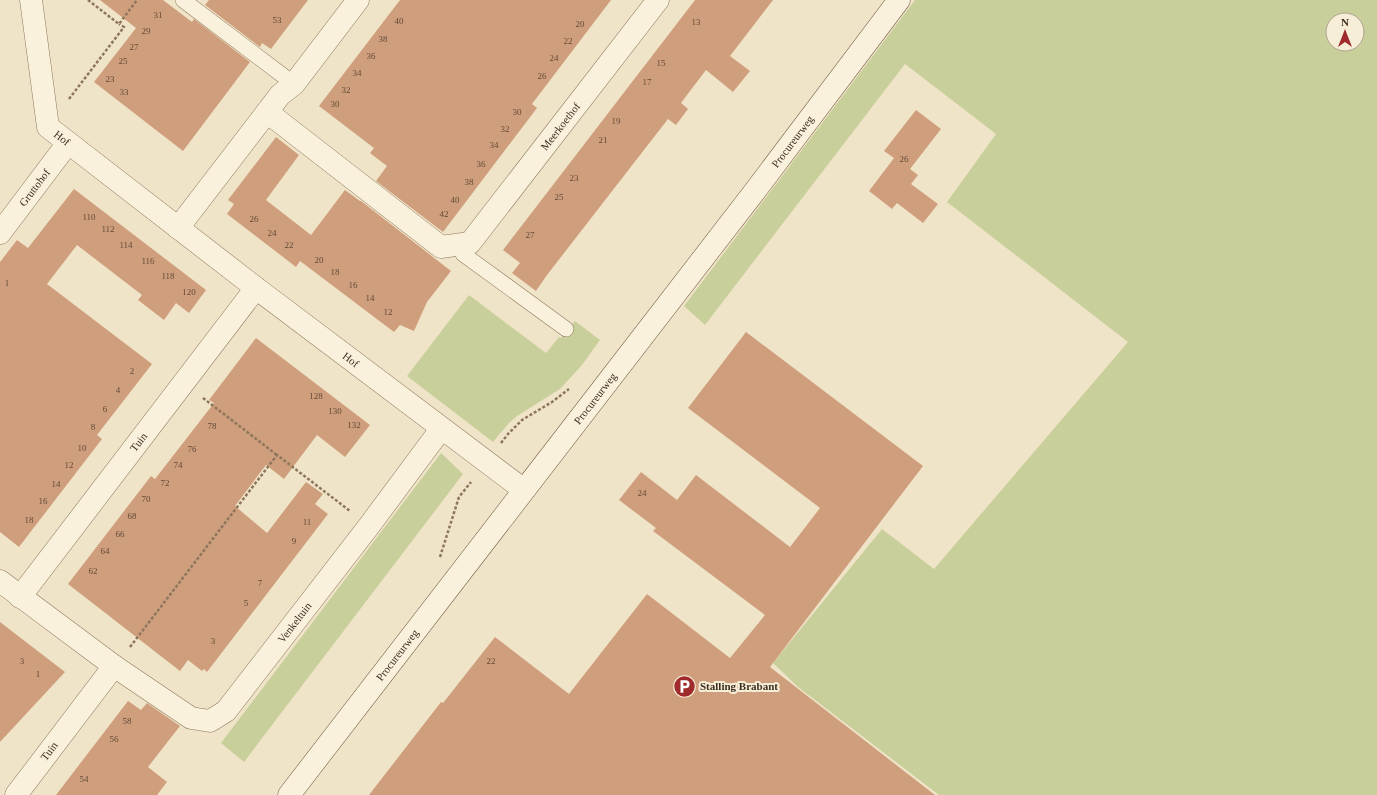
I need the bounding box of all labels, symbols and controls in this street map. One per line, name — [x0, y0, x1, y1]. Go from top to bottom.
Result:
house number: 31 — [154, 10, 163, 20]
north arrow — [1325, 12, 1365, 52]
house number: 53 — [273, 15, 282, 25]
house number: 40 — [395, 16, 404, 26]
text: N — [1341, 16, 1349, 28]
house number: 13 — [692, 17, 701, 27]
house number: 20 — [576, 19, 585, 29]
house number: 29 — [142, 26, 151, 36]
house number: 38 — [379, 34, 388, 44]
house number: 22 — [564, 36, 573, 46]
house number: 27 — [130, 42, 139, 52]
house number: 36 — [367, 51, 376, 61]
house number: 24 — [550, 53, 559, 63]
house number: 25 — [119, 56, 128, 66]
house number: 15 — [657, 58, 666, 68]
house number: 34 — [353, 68, 362, 78]
house number: 26 — [538, 71, 547, 81]
house number: 23 — [106, 74, 115, 84]
house number: 17 — [643, 77, 652, 87]
house number: 32 — [342, 85, 351, 95]
house number: 33 — [120, 87, 129, 97]
house number: 30 — [331, 99, 340, 109]
street label: Meerkoethof — [538, 100, 583, 152]
house number: 30 — [513, 107, 522, 117]
street label: Procureurweg — [769, 113, 816, 170]
house number: 19 — [612, 116, 621, 126]
house number: 32 — [501, 124, 510, 134]
street label: Hof — [52, 128, 73, 148]
house number: 21 — [599, 135, 608, 145]
house number: 34 — [490, 140, 499, 150]
house number: 26 — [900, 154, 909, 164]
house number: 36 — [477, 159, 486, 169]
street label: Gruttohof — [16, 166, 52, 208]
house number: 23 — [570, 173, 579, 183]
house number: 38 — [465, 177, 474, 187]
house number: 25 — [555, 192, 564, 202]
house number: 40 — [451, 195, 460, 205]
house number: 42 — [440, 209, 449, 219]
house number: 110 — [82, 212, 96, 222]
house number: 26 — [250, 214, 259, 224]
house number: 112 — [101, 224, 115, 234]
house number: 24 — [268, 228, 277, 238]
house number: 27 — [526, 230, 535, 240]
house number: 114 — [119, 240, 133, 250]
house number: 22 — [285, 240, 294, 250]
house number: 20 — [315, 255, 324, 265]
house number: 116 — [141, 256, 155, 266]
house number: 18 — [331, 267, 340, 277]
house number: 118 — [161, 271, 175, 281]
house number: 1 — [5, 278, 9, 288]
house number: 16 — [349, 280, 358, 290]
house number: 120 — [182, 287, 196, 297]
house number: 14 — [366, 293, 375, 303]
house number: 12 — [384, 307, 393, 317]
street label: Hof — [340, 350, 362, 370]
house number: 2 — [130, 366, 134, 376]
street label: Procureurweg — [571, 370, 619, 426]
house number: 4 — [116, 385, 121, 395]
house number: 128 — [309, 391, 323, 401]
house number: 6 — [103, 404, 108, 414]
house number: 130 — [328, 406, 342, 416]
house number: 132 — [347, 420, 361, 430]
house number: 78 — [208, 421, 217, 431]
house number: 8 — [91, 422, 96, 432]
street label: Tuin — [127, 430, 150, 454]
house number: 10 — [78, 443, 87, 453]
house number: 76 — [188, 444, 197, 454]
house number: 12 — [65, 460, 74, 470]
house number: 74 — [174, 460, 183, 470]
house number: 72 — [161, 478, 170, 488]
house number: 14 — [52, 479, 61, 489]
house number: 24 — [638, 488, 647, 498]
house number: 70 — [142, 494, 151, 504]
house number: 16 — [39, 496, 48, 506]
house number: 68 — [128, 511, 137, 521]
house number: 18 — [25, 515, 34, 525]
house number: 11 — [303, 517, 311, 527]
house number: 66 — [116, 529, 125, 539]
house number: 9 — [292, 536, 297, 546]
house number: 64 — [101, 546, 110, 556]
house number: 62 — [89, 566, 98, 576]
house number: 7 — [258, 578, 263, 588]
house number: 5 — [244, 598, 249, 608]
street label: Venkeltuin — [275, 599, 314, 645]
street label: Procureurweg — [374, 626, 421, 683]
house number: 3 — [211, 636, 216, 646]
house number: 3 — [20, 656, 25, 666]
house number: 22 — [487, 656, 496, 666]
house number: 1 — [36, 669, 40, 679]
parking icon: Stalling Brabant — [672, 673, 698, 699]
place label: Stalling Brabant — [700, 680, 778, 692]
house number: 58 — [123, 716, 132, 726]
house number: 56 — [110, 734, 119, 744]
street label: Tuin — [38, 739, 60, 763]
house number: 54 — [80, 774, 89, 784]

